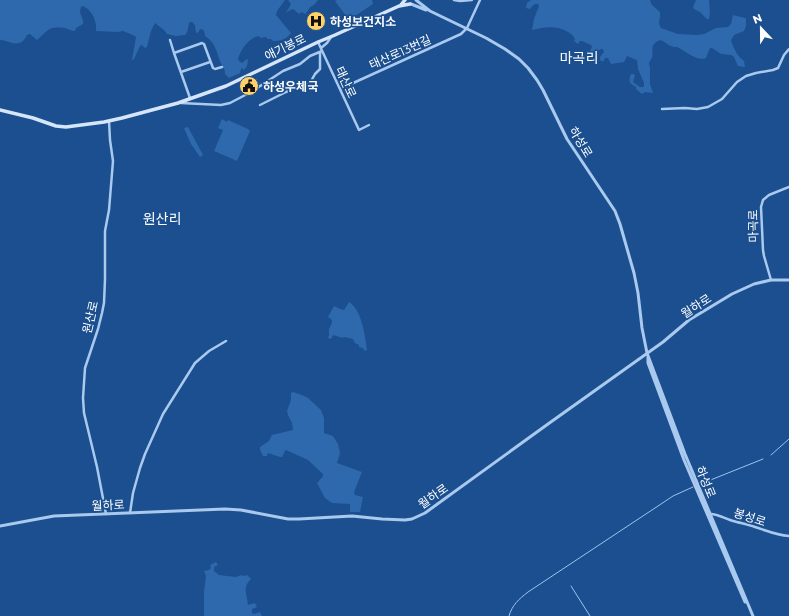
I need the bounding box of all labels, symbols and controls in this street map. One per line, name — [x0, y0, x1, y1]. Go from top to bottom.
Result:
north arrow — [741, 8, 781, 48]
hospital icon: 하성보건지소 — [305, 10, 327, 32]
text: N — [751, 11, 764, 27]
place label: 하성보건지소 — [330, 14, 396, 29]
street label: 애기봉로 — [262, 31, 308, 63]
street label: 태산로13번길 — [367, 32, 433, 72]
district label: 마곡리 — [560, 49, 598, 67]
street label: 태산로 — [332, 64, 360, 100]
public building icon: 하성우체국 — [238, 75, 260, 97]
place label: 하성우체국 — [263, 79, 318, 94]
street label: 하성로 — [566, 124, 596, 160]
street label: 마곡로 — [745, 209, 761, 243]
district label: 원산리 — [143, 210, 181, 228]
street label: 월하로 — [678, 291, 714, 321]
street label: 원산로 — [79, 299, 101, 335]
street label: 하성로 — [693, 464, 719, 500]
street label: 월하로 — [415, 480, 451, 512]
street label: 월하로 — [91, 497, 125, 513]
street label: 봉성로 — [732, 505, 768, 529]

